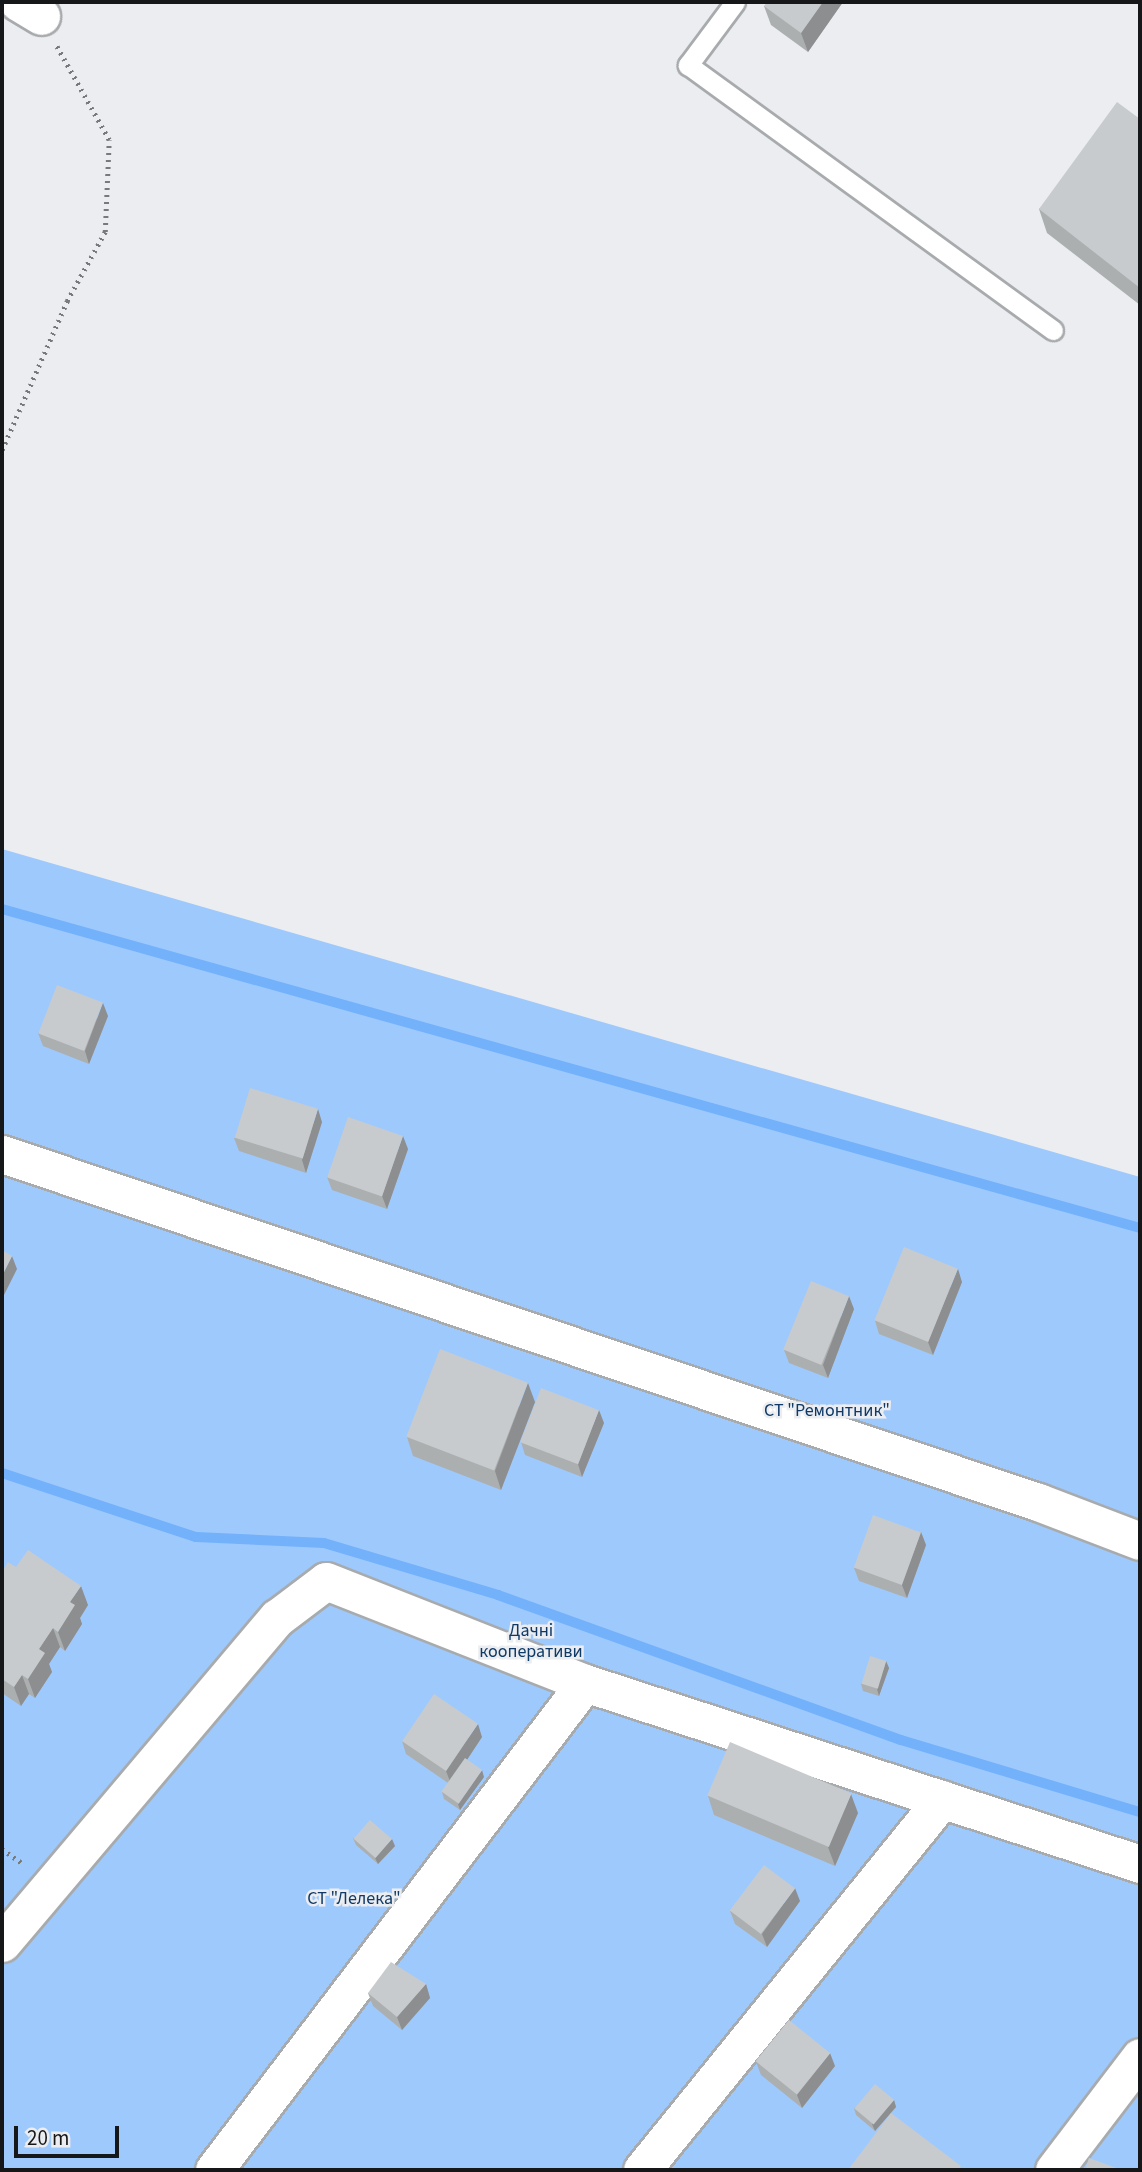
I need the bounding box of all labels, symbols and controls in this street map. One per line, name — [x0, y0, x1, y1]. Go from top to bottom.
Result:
park label: СТ "Ремонтник" — [764, 1400, 890, 1422]
park label: Дачні кооперативи — [479, 1621, 583, 1664]
park label: СТ "Лелека" — [307, 1888, 401, 1910]
scale bar — [18, 2112, 122, 2156]
text: 20 m — [27, 2123, 69, 2153]

